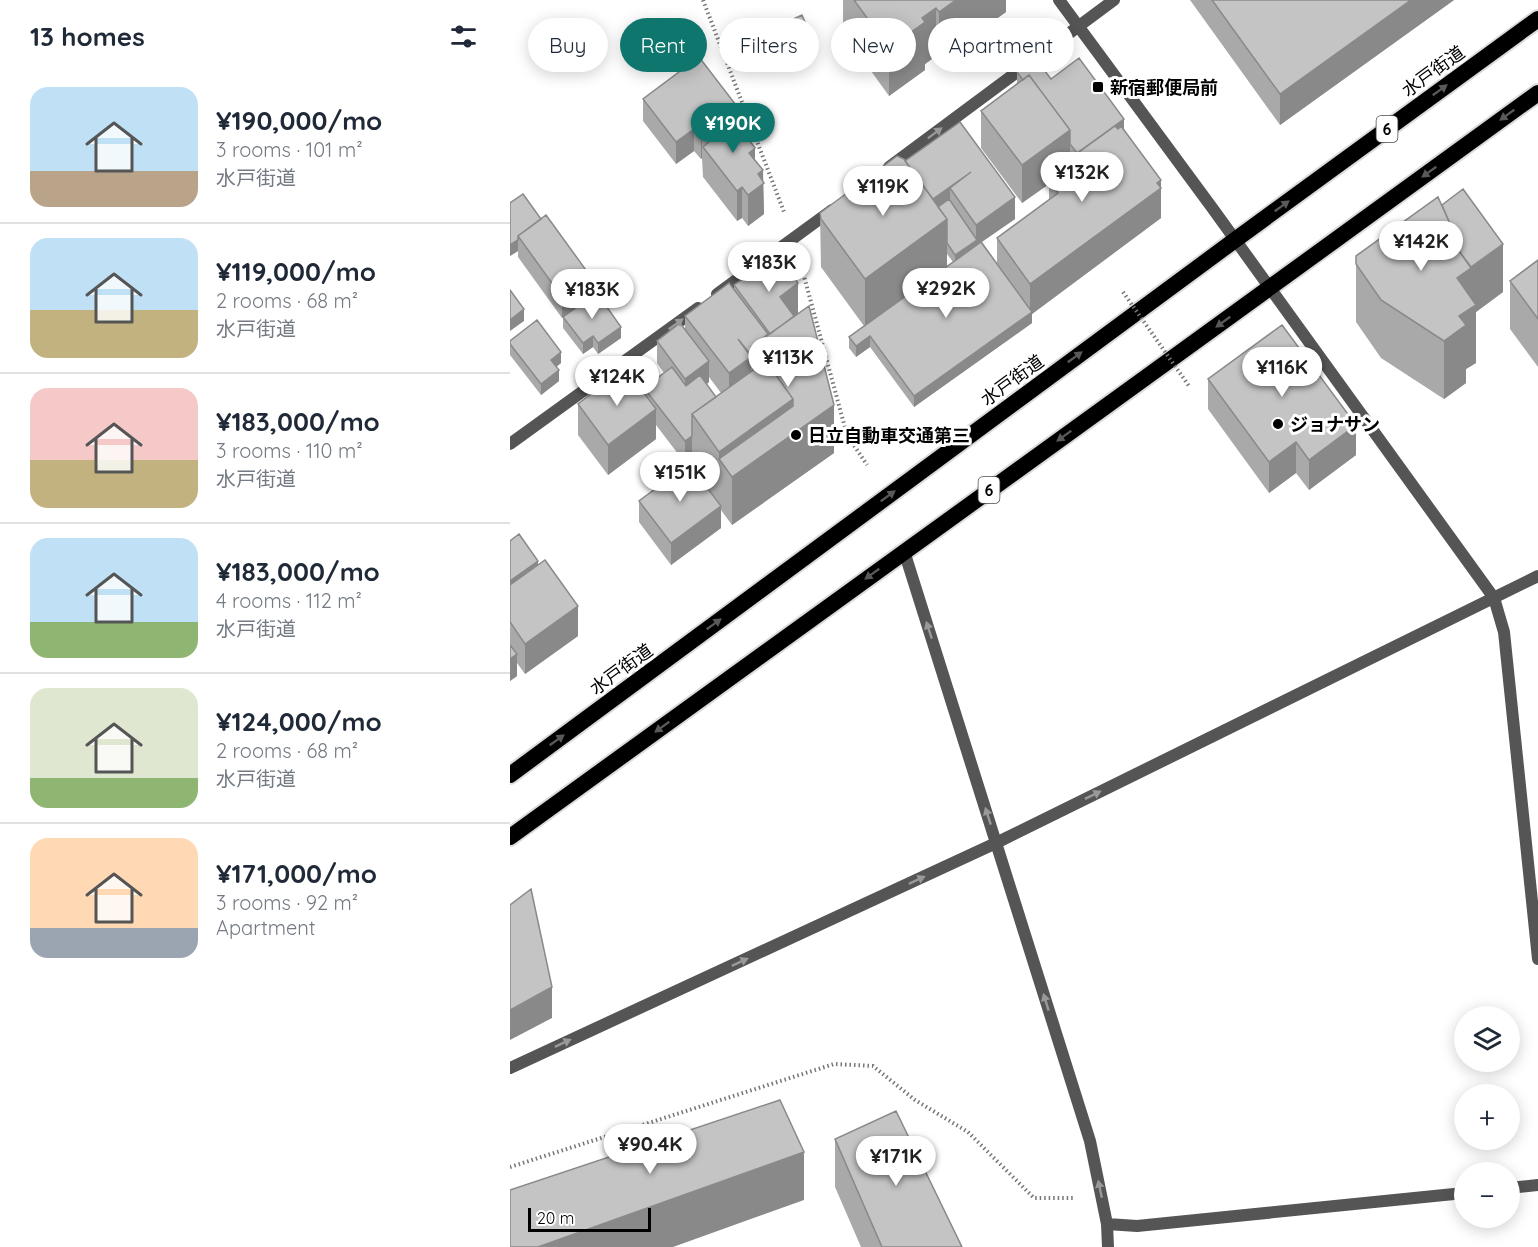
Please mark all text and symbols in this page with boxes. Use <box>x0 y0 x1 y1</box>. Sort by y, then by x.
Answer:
chip: Buy <box>528 18 608 72</box>
chip: Rent <box>620 18 707 72</box>
chip: Filters <box>719 18 819 72</box>
chip: New <box>831 18 916 72</box>
chip: Apartment <box>928 18 1074 72</box>
text: 13 homes <box>30 20 145 53</box>
icon: filters <box>447 20 480 53</box>
street label: 水戸街道 <box>1397 41 1469 101</box>
place label: 新宿郵便局前 <box>1110 76 1218 99</box>
marker: 新宿郵便局前 <box>1091 80 1105 94</box>
one-way arrow <box>1432 85 1447 97</box>
pin: ¥190K <box>691 103 775 154</box>
text: ¥190,000/mo <box>216 104 382 137</box>
one-way arrow <box>1500 109 1516 121</box>
text: ¥190K <box>705 110 761 135</box>
icon: home <box>78 111 150 183</box>
road number: 6 <box>1376 116 1398 142</box>
one-way arrow <box>926 127 942 139</box>
text: 3 rooms · 101 m² <box>216 137 363 162</box>
pin: ¥132K <box>1040 152 1124 203</box>
text: ¥132K <box>1055 159 1109 184</box>
text: 水戸街道 <box>216 165 296 190</box>
pin: ¥119K <box>841 166 925 217</box>
one-way arrow <box>1422 166 1438 178</box>
text: ¥119K <box>857 173 909 198</box>
one-way arrow <box>1275 200 1290 212</box>
pin: ¥142K <box>1379 221 1463 272</box>
text: ¥142K <box>1393 228 1449 253</box>
pin: ¥183K <box>727 242 811 293</box>
text: ¥183K <box>742 249 796 274</box>
text: ¥119,000/mo <box>216 255 376 288</box>
icon: home <box>78 262 150 334</box>
pin: ¥292K <box>904 268 988 319</box>
pin: ¥183K <box>550 269 634 320</box>
text: ¥292K <box>916 275 976 300</box>
text: ¥183K <box>565 276 619 301</box>
text: 2 rooms · 68 m² <box>216 288 358 313</box>
text: 水戸街道 <box>216 316 296 341</box>
one-way arrow <box>1215 316 1230 328</box>
one-way arrow <box>668 318 684 330</box>
pin: ¥113K <box>746 337 830 388</box>
text: ¥113K <box>762 344 814 369</box>
pin: ¥116K <box>1240 347 1324 398</box>
street label: 水戸街道 <box>976 350 1048 410</box>
one-way arrow <box>1068 352 1083 364</box>
text: ¥116K <box>1256 354 1308 379</box>
pin: ¥124K <box>575 356 659 407</box>
text: ¥124K <box>589 363 645 388</box>
text: ¥183,000/mo <box>216 405 380 438</box>
icon: home <box>78 412 150 484</box>
place label: ジョナサン <box>1290 413 1380 436</box>
marker: ジョナサン <box>1271 417 1285 431</box>
place label: 日立自動車交通第三 <box>808 424 970 447</box>
marker: 日立自動車交通第三 <box>789 428 803 442</box>
one-way arrow <box>1057 430 1073 442</box>
text: 3 rooms · 110 m² <box>216 438 363 463</box>
pin: ¥151K <box>638 452 722 503</box>
text: ¥151K <box>654 459 706 484</box>
text: 水戸街道 <box>216 466 296 491</box>
road number: 6 <box>978 477 1000 503</box>
one-way arrow <box>879 490 895 502</box>
text: ¥183,000/mo <box>216 555 380 588</box>
icon: home <box>78 562 150 634</box>
one-way arrow <box>864 568 880 580</box>
text: 4 rooms · 112 m² <box>216 588 362 613</box>
text: 水戸街道 <box>216 616 296 641</box>
one-way arrow <box>706 619 721 631</box>
one-way arrow <box>924 621 933 639</box>
street label: 水戸街道 <box>585 639 657 699</box>
text: ¥124,000/mo <box>216 705 382 738</box>
icon: home <box>78 712 150 784</box>
one-way arrow <box>654 721 670 733</box>
one-way arrow <box>549 734 565 746</box>
text: 2 rooms · 68 m² <box>216 738 358 763</box>
text: 水戸街道 <box>216 766 296 791</box>
one-way arrow <box>1084 791 1101 800</box>
one-way arrow <box>982 807 992 825</box>
text: ¥171,000/mo <box>216 857 377 890</box>
icon: home <box>78 862 150 934</box>
one-way arrow <box>909 875 926 884</box>
text: 3 rooms · 92 m² <box>216 890 358 915</box>
text: Apartment <box>216 915 316 940</box>
one-way arrow <box>732 957 749 966</box>
one-way arrow <box>1041 993 1050 1011</box>
map controls <box>1454 1006 1520 1228</box>
button: layers <box>1454 1006 1520 1072</box>
one-way arrow <box>555 1039 572 1048</box>
button: + <box>1454 1084 1520 1150</box>
pin: ¥90.4K <box>601 1124 699 1175</box>
text: ¥90.4K <box>618 1131 682 1156</box>
pin: ¥171K <box>854 1136 938 1187</box>
text: ¥171K <box>870 1143 922 1168</box>
button: − <box>1454 1162 1520 1228</box>
one-way arrow <box>1095 1180 1104 1199</box>
scale bar <box>528 1205 651 1232</box>
text: 20 m <box>537 1208 574 1228</box>

